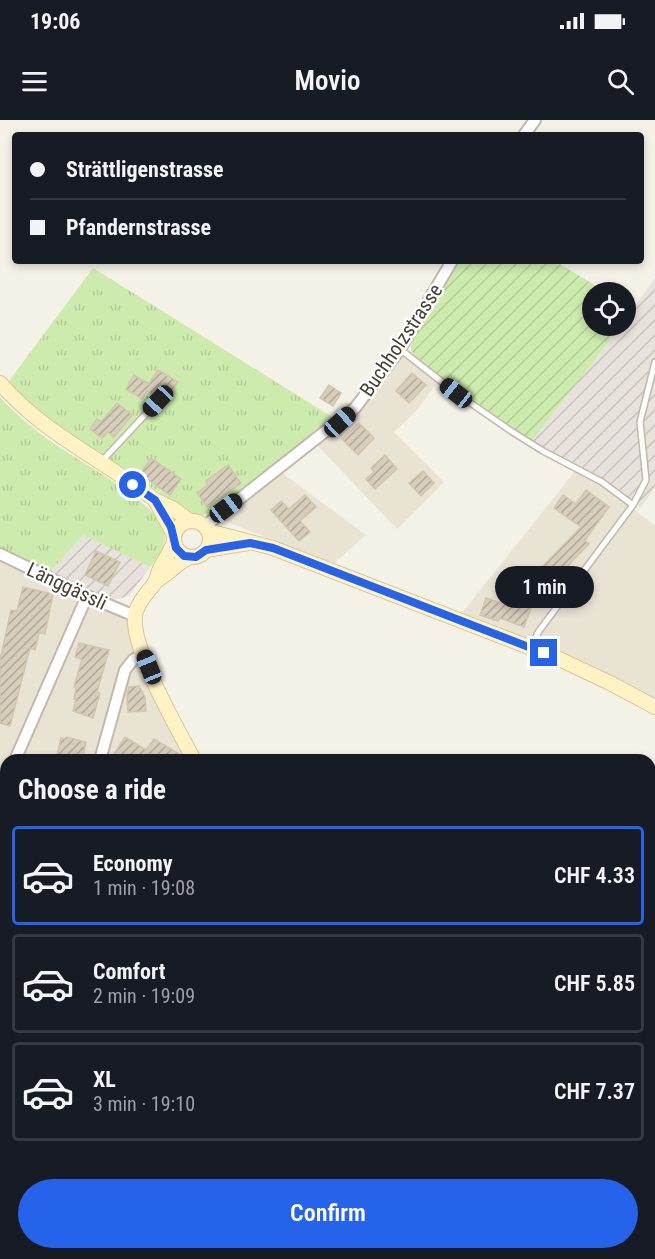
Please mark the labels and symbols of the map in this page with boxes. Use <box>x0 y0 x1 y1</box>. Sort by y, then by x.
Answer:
street label: Buchholzstrasse <box>355 279 447 401</box>
car <box>436 375 476 411</box>
car <box>139 382 177 420</box>
car <box>321 403 359 441</box>
route start <box>119 471 146 498</box>
car <box>206 490 246 526</box>
street label: Länggässli <box>23 557 111 615</box>
callout: 1 min <box>494 566 594 608</box>
route end <box>530 639 557 666</box>
car <box>134 647 164 687</box>

